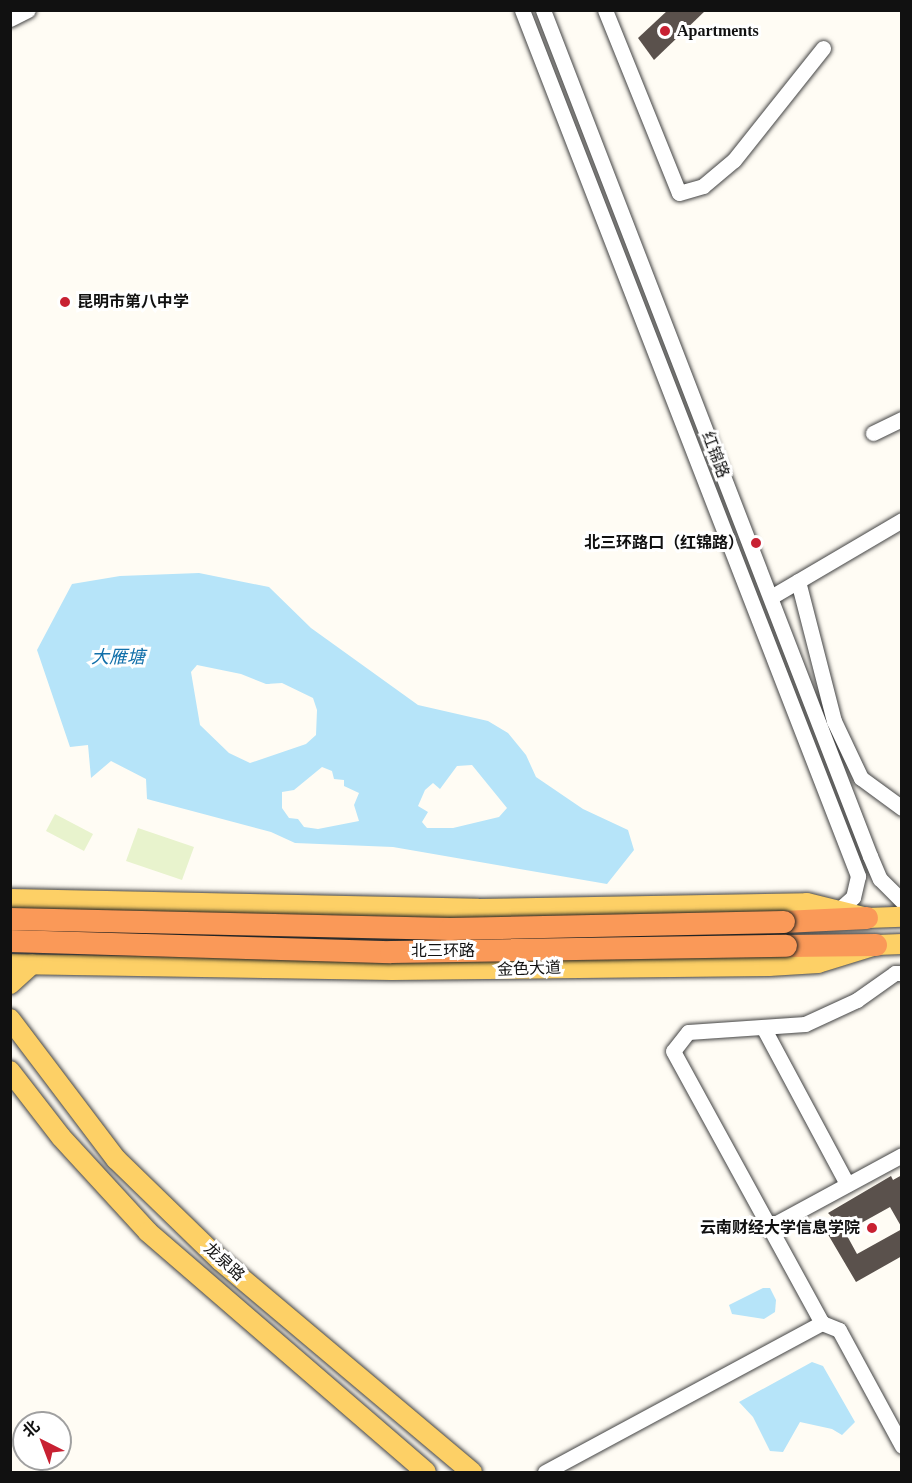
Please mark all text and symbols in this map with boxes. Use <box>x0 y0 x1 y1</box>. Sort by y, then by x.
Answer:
place label: Apartments <box>677 21 759 41</box>
marker: Apartments <box>658 24 672 38</box>
place label: 昆明市第八中学 <box>77 292 189 312</box>
marker: 昆明市第八中学 <box>58 295 72 309</box>
street label: 红锦路 <box>697 429 733 481</box>
place label: 北三环路口（红锦路） <box>584 533 744 553</box>
marker: 北三环路口（红锦路） <box>749 536 763 550</box>
water label: 大雁塘 <box>91 646 145 668</box>
street label: 北三环路 <box>411 941 475 961</box>
street label: 金色大道 <box>497 958 561 980</box>
place label: 云南财经大学信息学院 <box>700 1218 860 1238</box>
marker: 云南财经大学信息学院 <box>865 1221 879 1235</box>
street label: 龙泉路 <box>200 1239 248 1285</box>
north arrow <box>12 1411 72 1471</box>
text: 北 <box>19 1417 43 1440</box>

